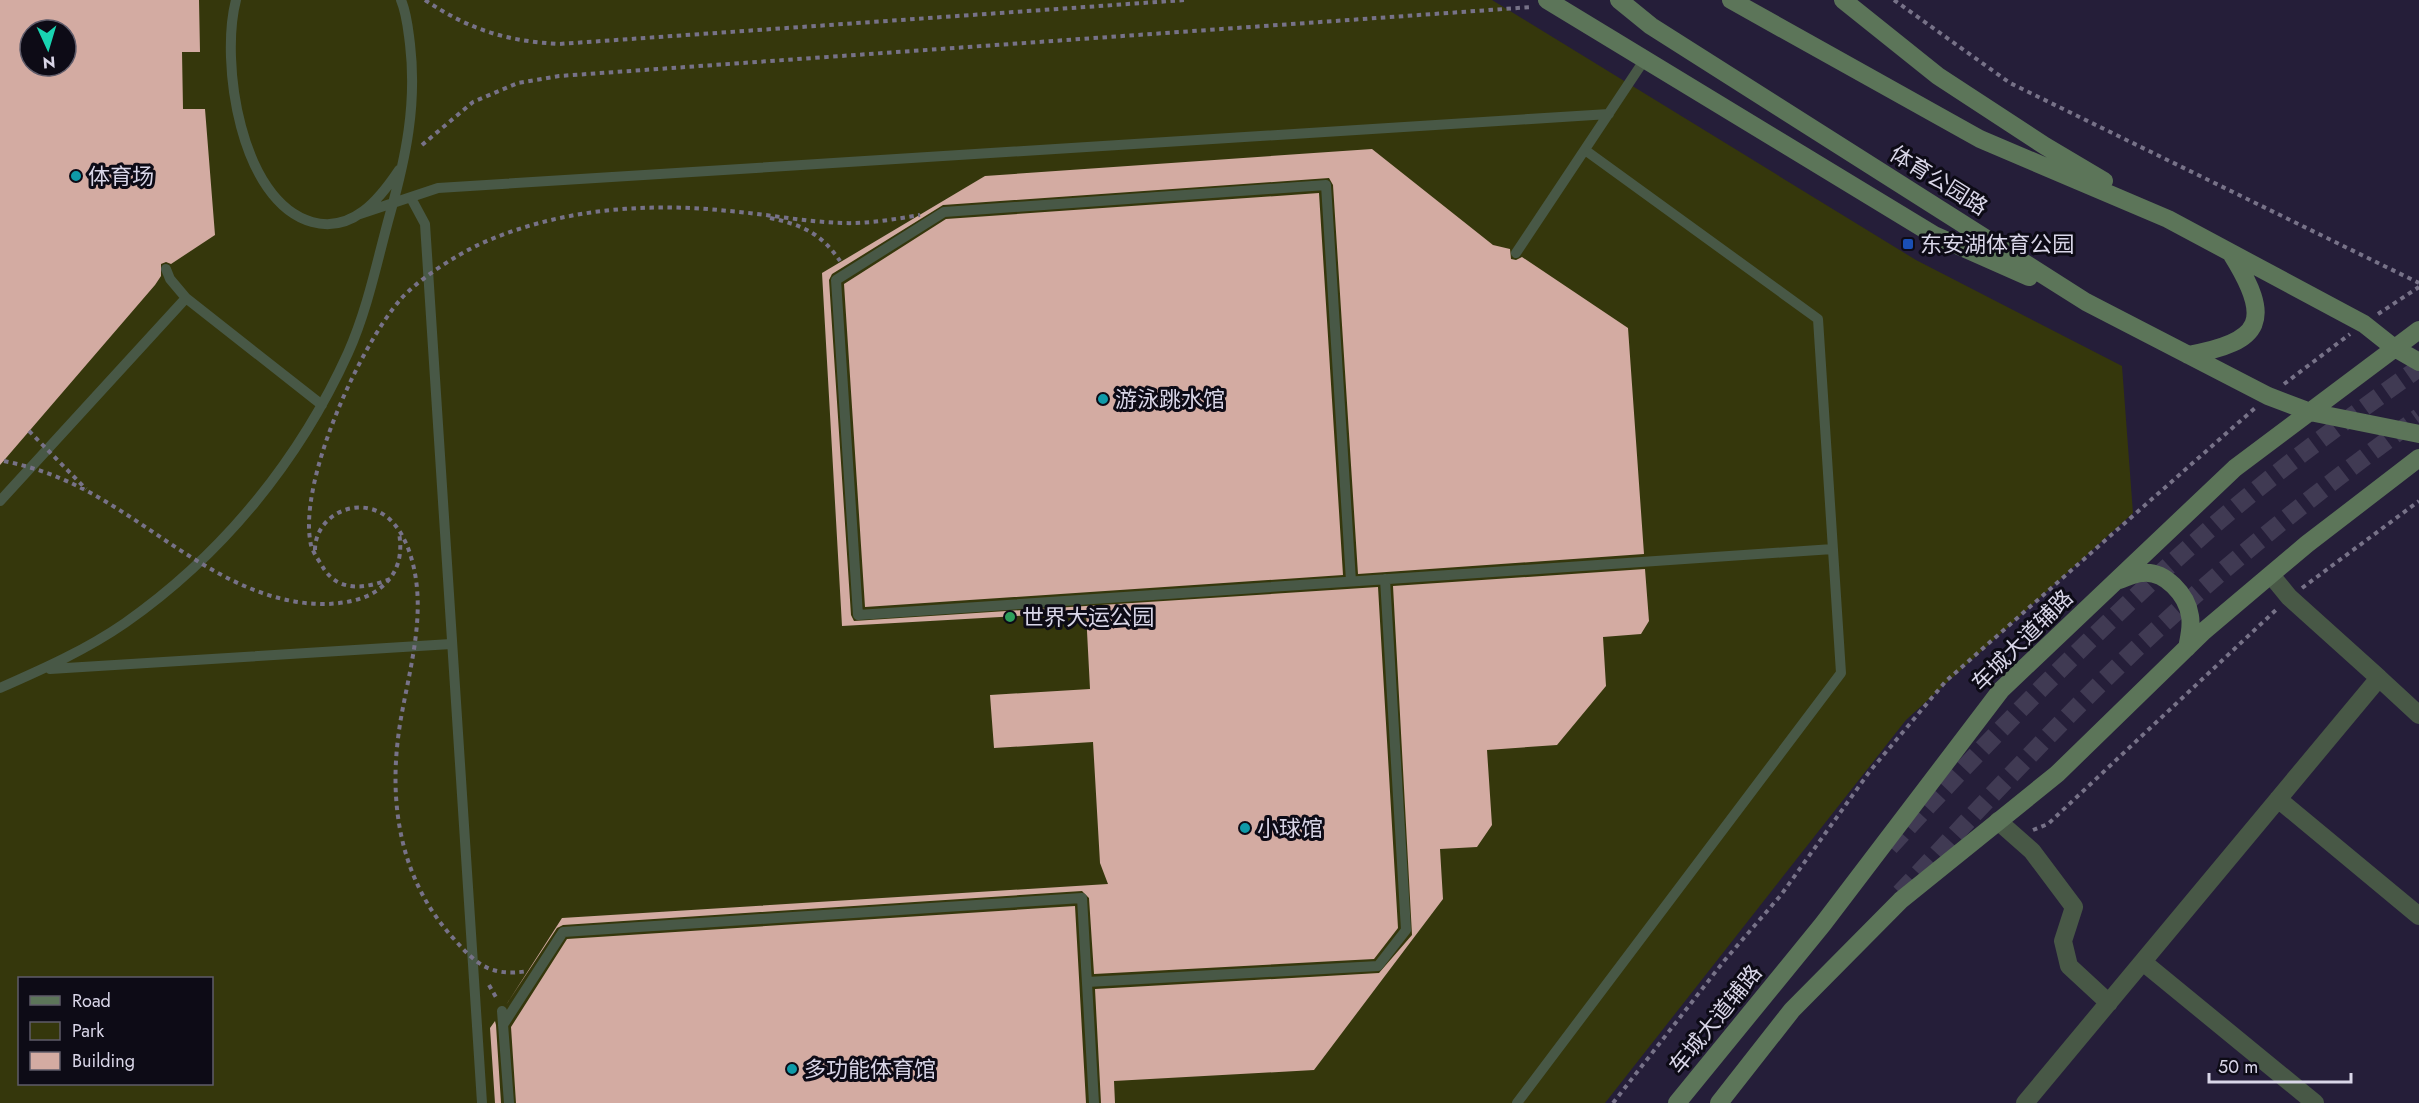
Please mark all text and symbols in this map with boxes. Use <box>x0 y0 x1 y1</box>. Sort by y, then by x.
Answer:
north arrow <box>18 18 78 78</box>
text: N <box>42 51 56 74</box>
street label: 体育公园路 <box>1884 137 1994 223</box>
place label: 体育场 <box>88 160 154 192</box>
marker: 体育场 <box>69 169 83 183</box>
place label: 东安湖体育公园 <box>1920 228 2074 260</box>
marker: 东安湖体育公园 <box>1901 237 1915 251</box>
place label: 游泳跳水馆 <box>1115 383 1225 415</box>
marker: 游泳跳水馆 <box>1096 392 1110 406</box>
street label: 车城大道辅路 <box>1964 582 2080 698</box>
place label: 世界大运公园 <box>1022 601 1154 633</box>
marker: 世界大运公园 <box>1003 610 1017 624</box>
place label: 小球馆 <box>1257 812 1323 844</box>
marker: 小球馆 <box>1238 821 1252 835</box>
street label: 车城大道辅路 <box>1661 958 1769 1080</box>
legend <box>18 977 213 1085</box>
text: Road <box>72 988 111 1014</box>
text: Park <box>72 1018 104 1044</box>
scale bar <box>2209 1046 2352 1084</box>
text: Building <box>72 1048 135 1074</box>
place label: 多功能体育馆 <box>804 1053 936 1085</box>
text: 50 m <box>2218 1054 2258 1080</box>
marker: 多功能体育馆 <box>785 1062 799 1076</box>

